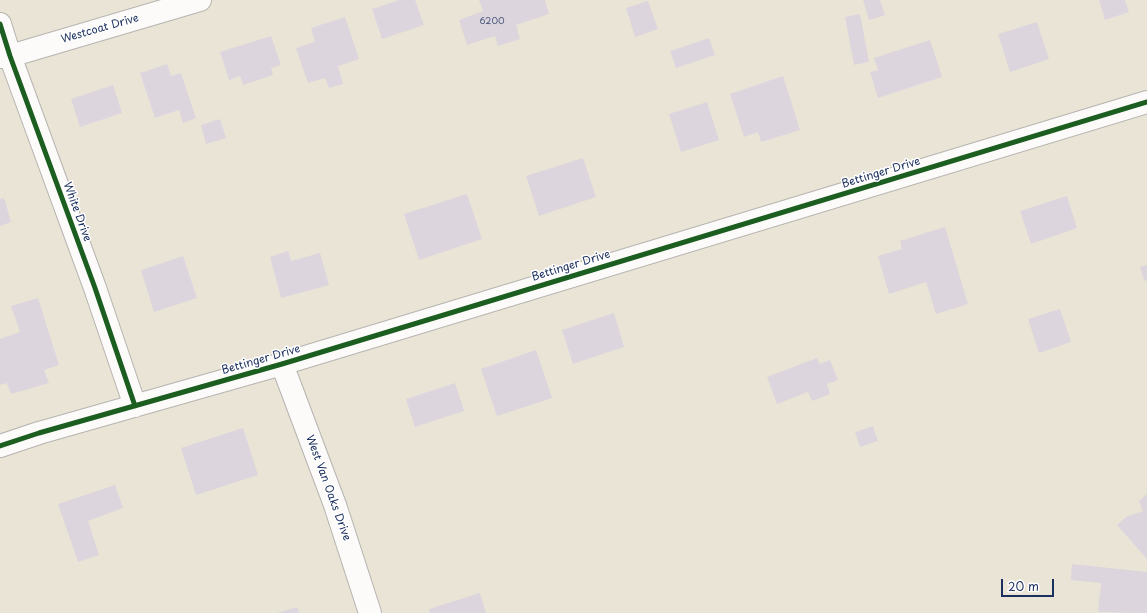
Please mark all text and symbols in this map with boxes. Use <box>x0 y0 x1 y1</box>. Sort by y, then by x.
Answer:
street label: Westcoat Drive <box>60 12 140 46</box>
house number: 6200 <box>479 17 505 27</box>
street label: Bettinger Drive <box>840 155 922 191</box>
street label: White Drive <box>60 180 94 244</box>
street label: Bettinger Drive <box>530 248 612 284</box>
street label: Bettinger Drive <box>220 342 302 378</box>
street label: West Van Oaks Drive <box>303 433 353 543</box>
scale bar <box>1003 571 1056 597</box>
text: 20 m <box>1008 577 1039 595</box>

